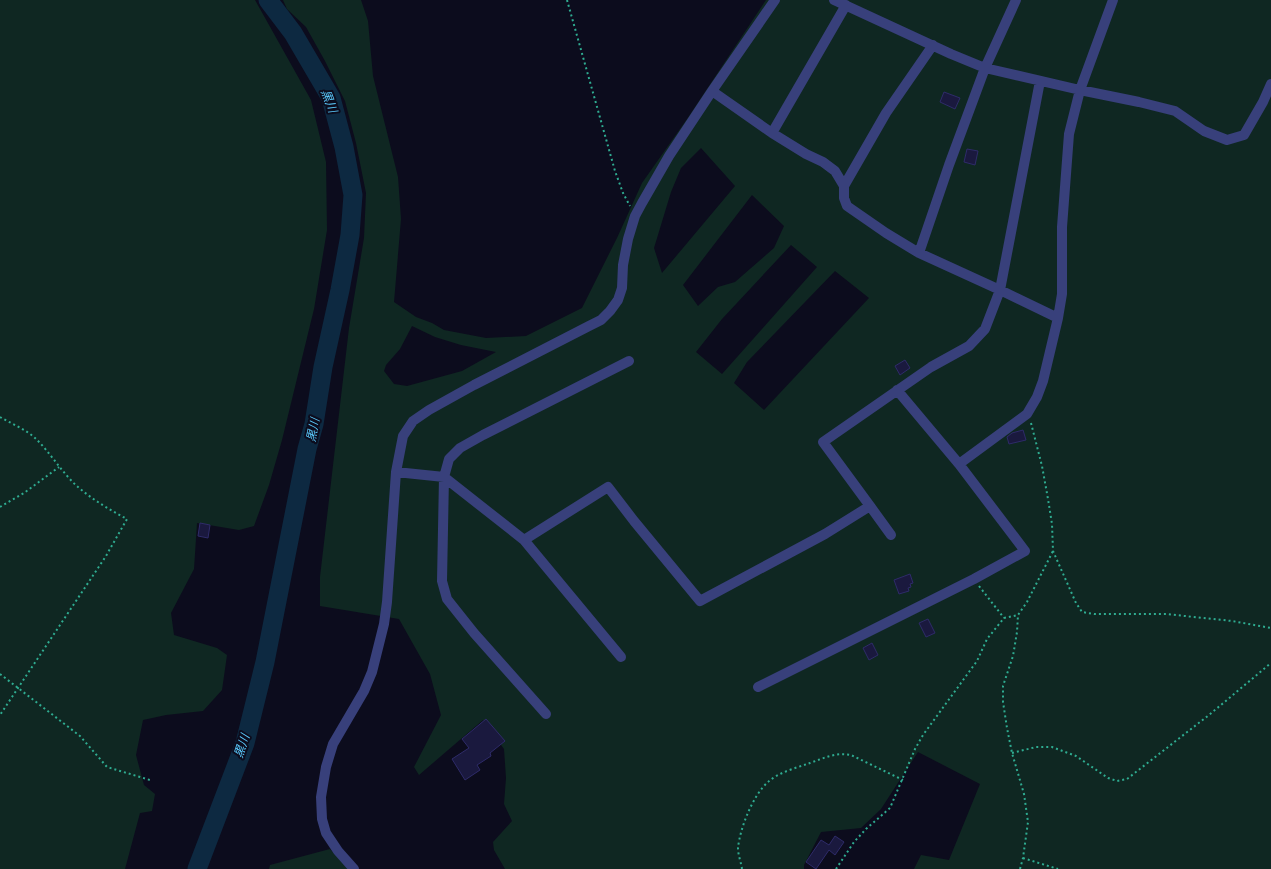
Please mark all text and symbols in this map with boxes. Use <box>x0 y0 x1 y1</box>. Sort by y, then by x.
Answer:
water label: 黒川 <box>316 87 341 117</box>
water label: 黒川 <box>304 415 325 444</box>
water label: 黒川 <box>232 731 255 760</box>

